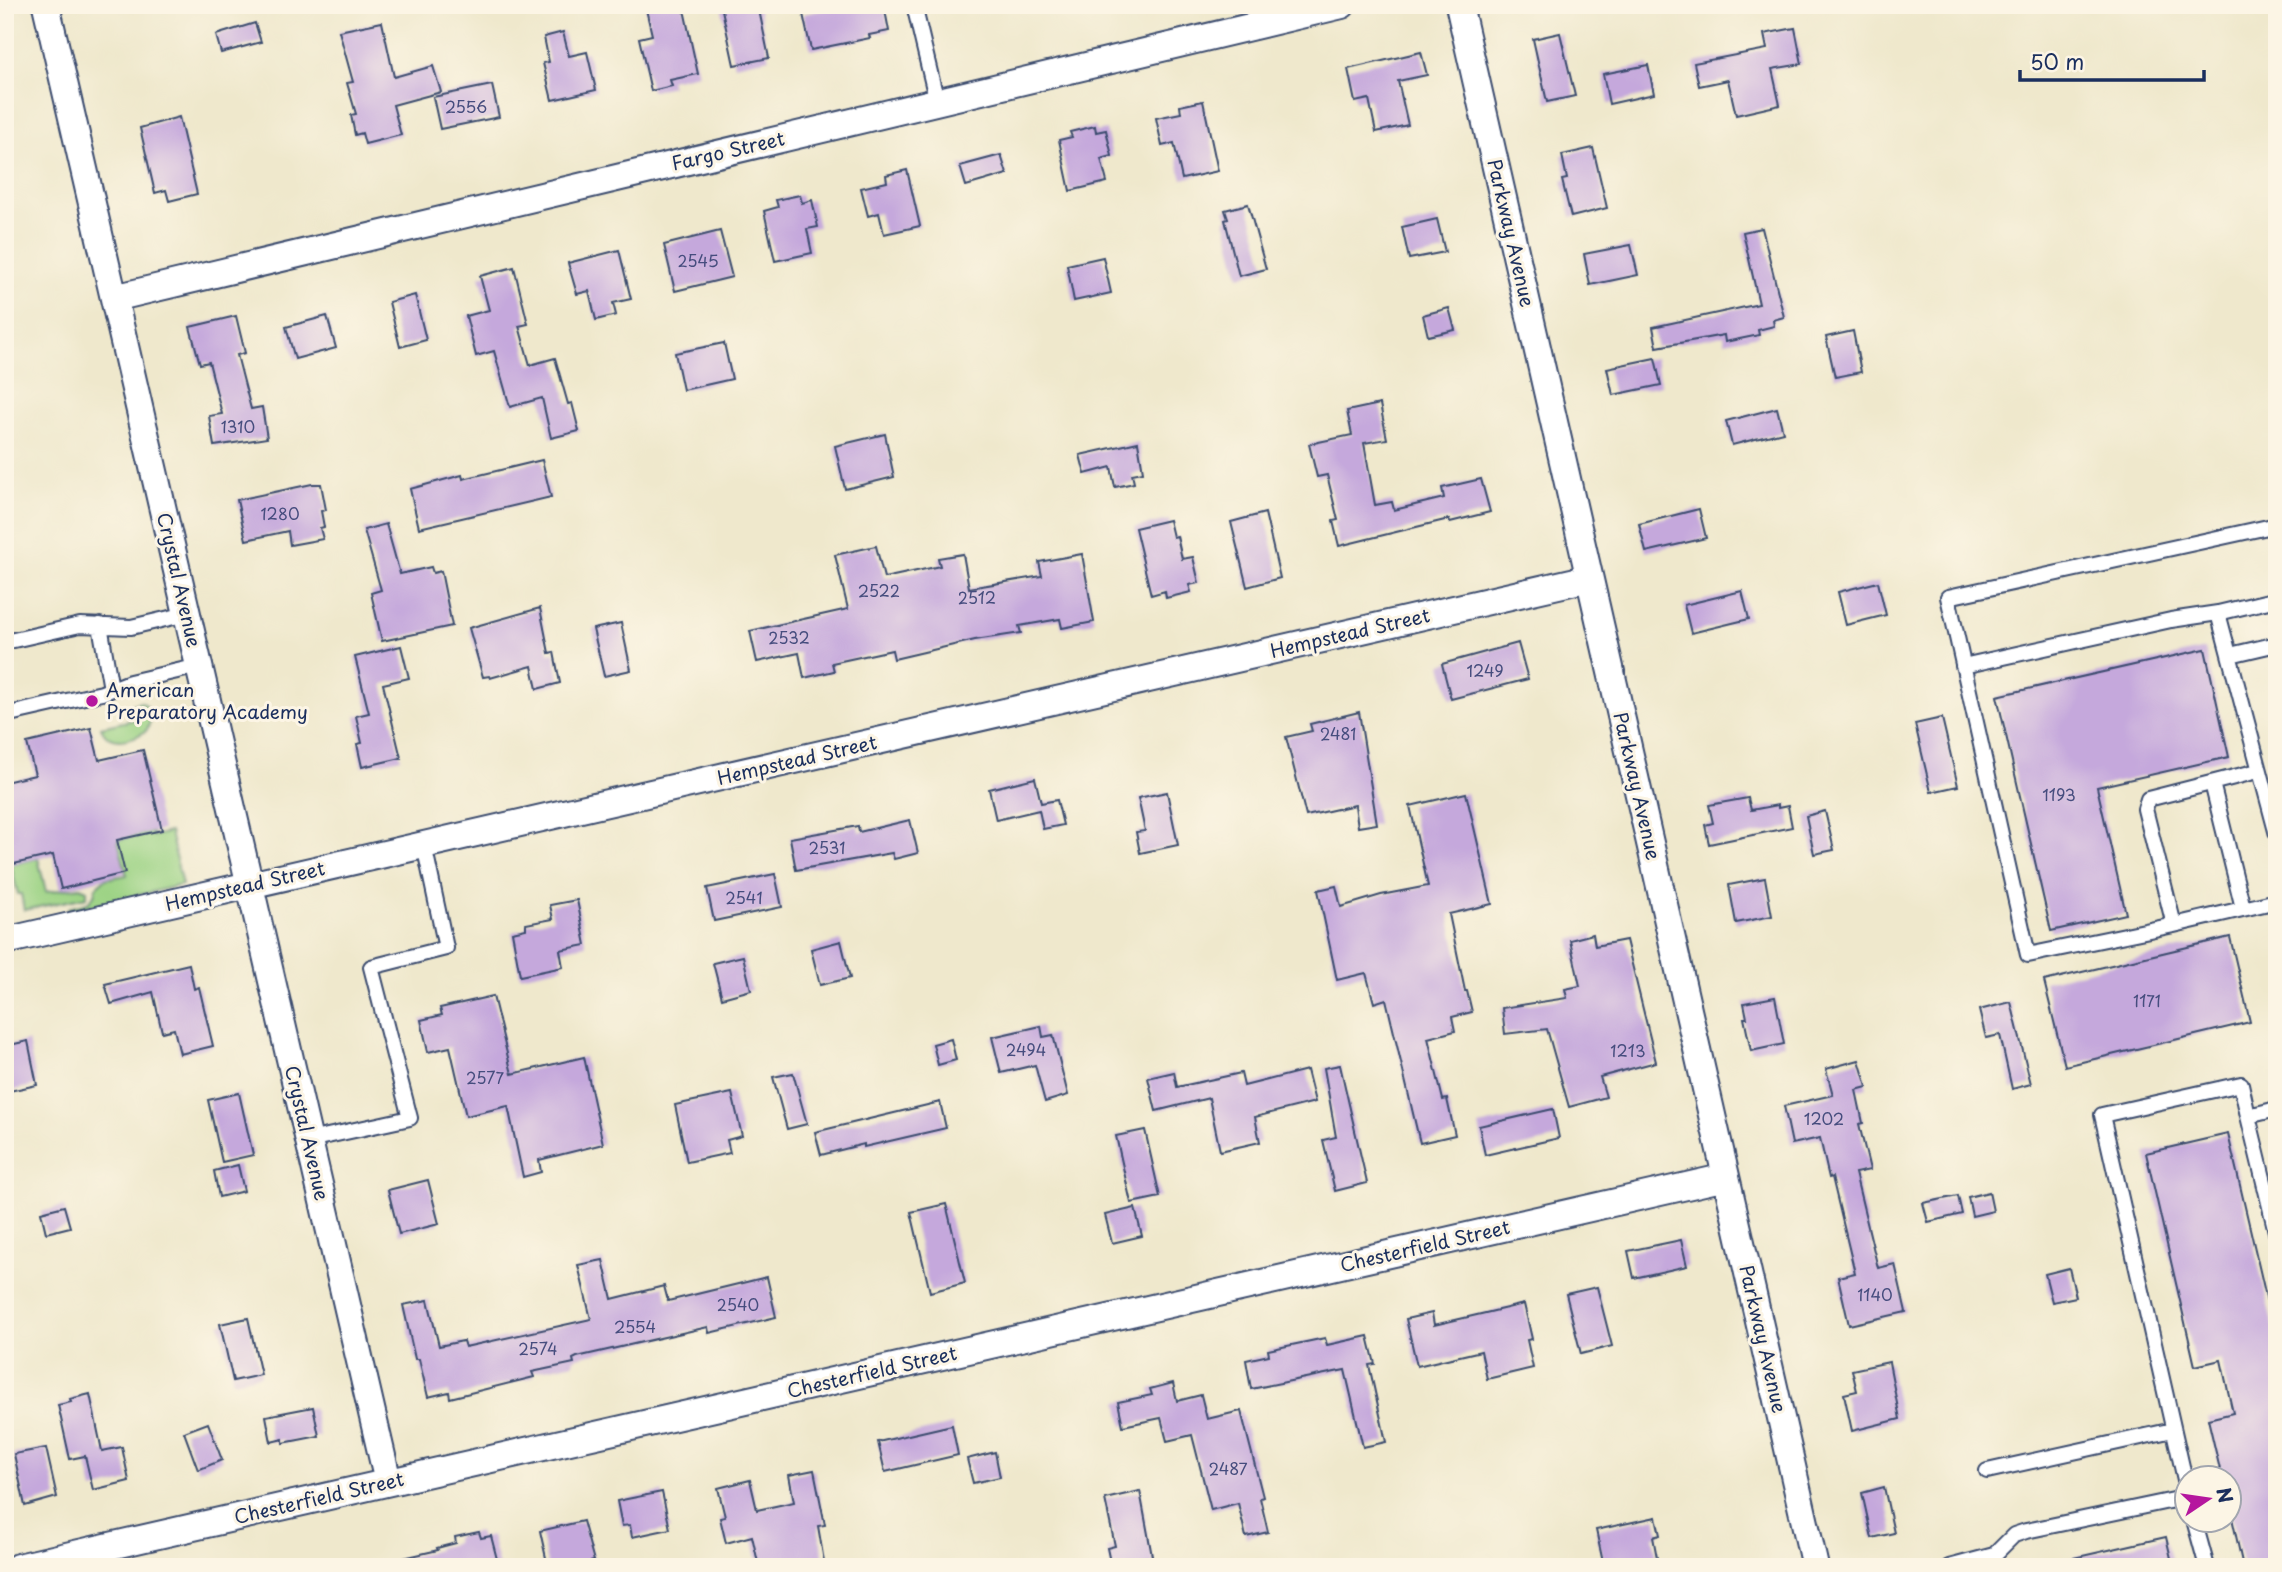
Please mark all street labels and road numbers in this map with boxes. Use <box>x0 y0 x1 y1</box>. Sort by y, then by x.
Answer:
street label: Fargo Street <box>668 123 787 177</box>
street label: Parkway Avenue <box>1481 156 1543 309</box>
street label: Crystal Avenue <box>151 510 209 650</box>
street label: Hempstead Street <box>1267 600 1433 664</box>
street label: Parkway Avenue <box>1607 709 1669 862</box>
street label: Hempstead Street <box>714 727 880 791</box>
street label: Hempstead Street <box>162 853 328 917</box>
street label: Crystal Avenue <box>279 1063 337 1203</box>
street label: Chesterfield Street <box>1337 1212 1513 1278</box>
street label: Parkway Avenue <box>1733 1262 1795 1415</box>
street label: Chesterfield Street <box>784 1338 960 1404</box>
street label: Chesterfield Street <box>231 1464 407 1530</box>

